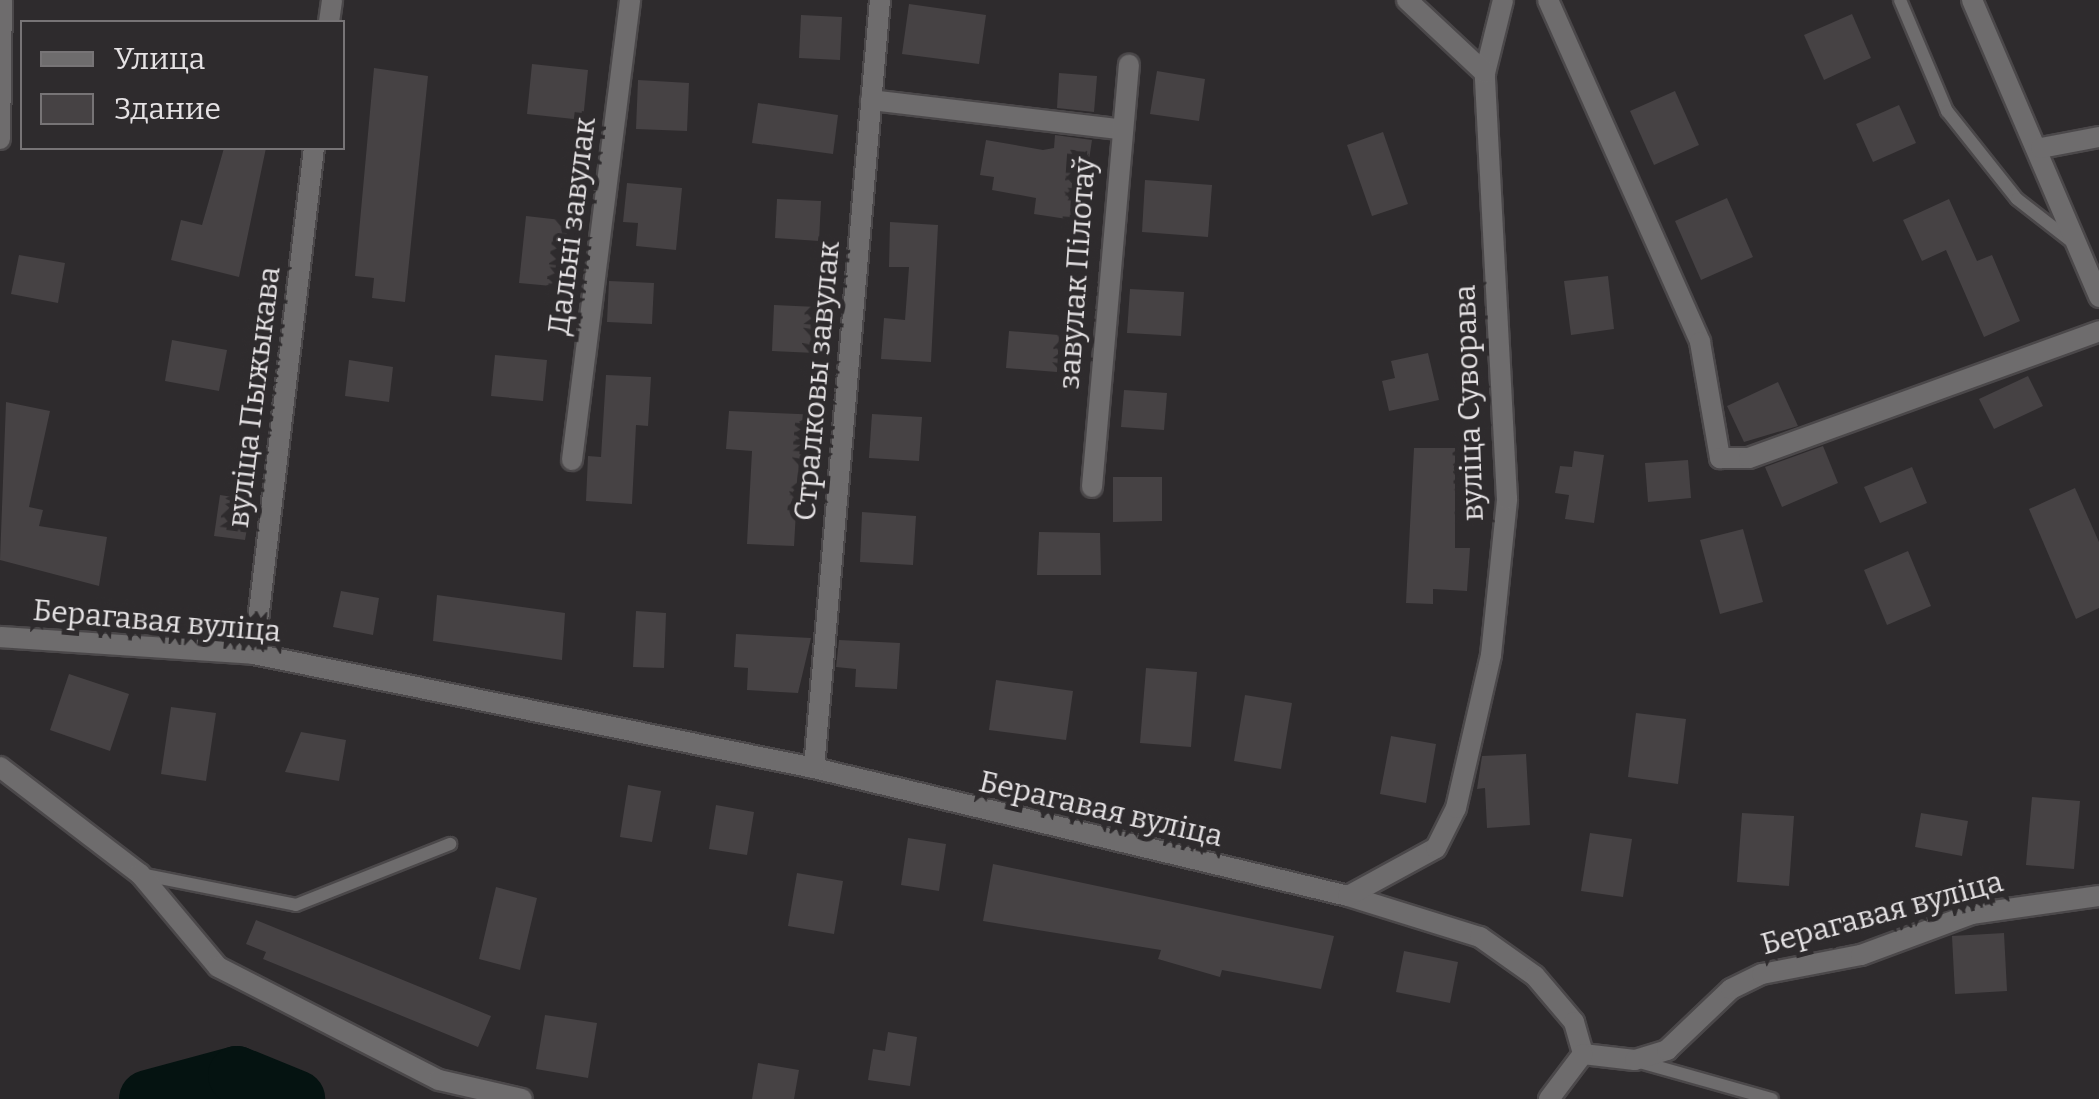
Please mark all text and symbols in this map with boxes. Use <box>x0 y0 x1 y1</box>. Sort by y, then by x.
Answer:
legend <box>20 20 345 150</box>
text: Улица <box>114 41 205 77</box>
text: Здание <box>114 91 221 127</box>
street label: Дальні завулак <box>541 115 603 337</box>
street label: завулак Пілотаў <box>1051 156 1103 390</box>
street label: Стралковы завулак <box>787 240 847 522</box>
street label: вуліца Пыжыкава <box>220 264 288 530</box>
street label: вуліца Суворава <box>1447 284 1491 522</box>
street label: Берагавая вуліца <box>31 592 283 650</box>
street label: Берагавая вуліца <box>976 763 1226 855</box>
street label: Берагавая вуліца <box>1757 863 2007 963</box>

